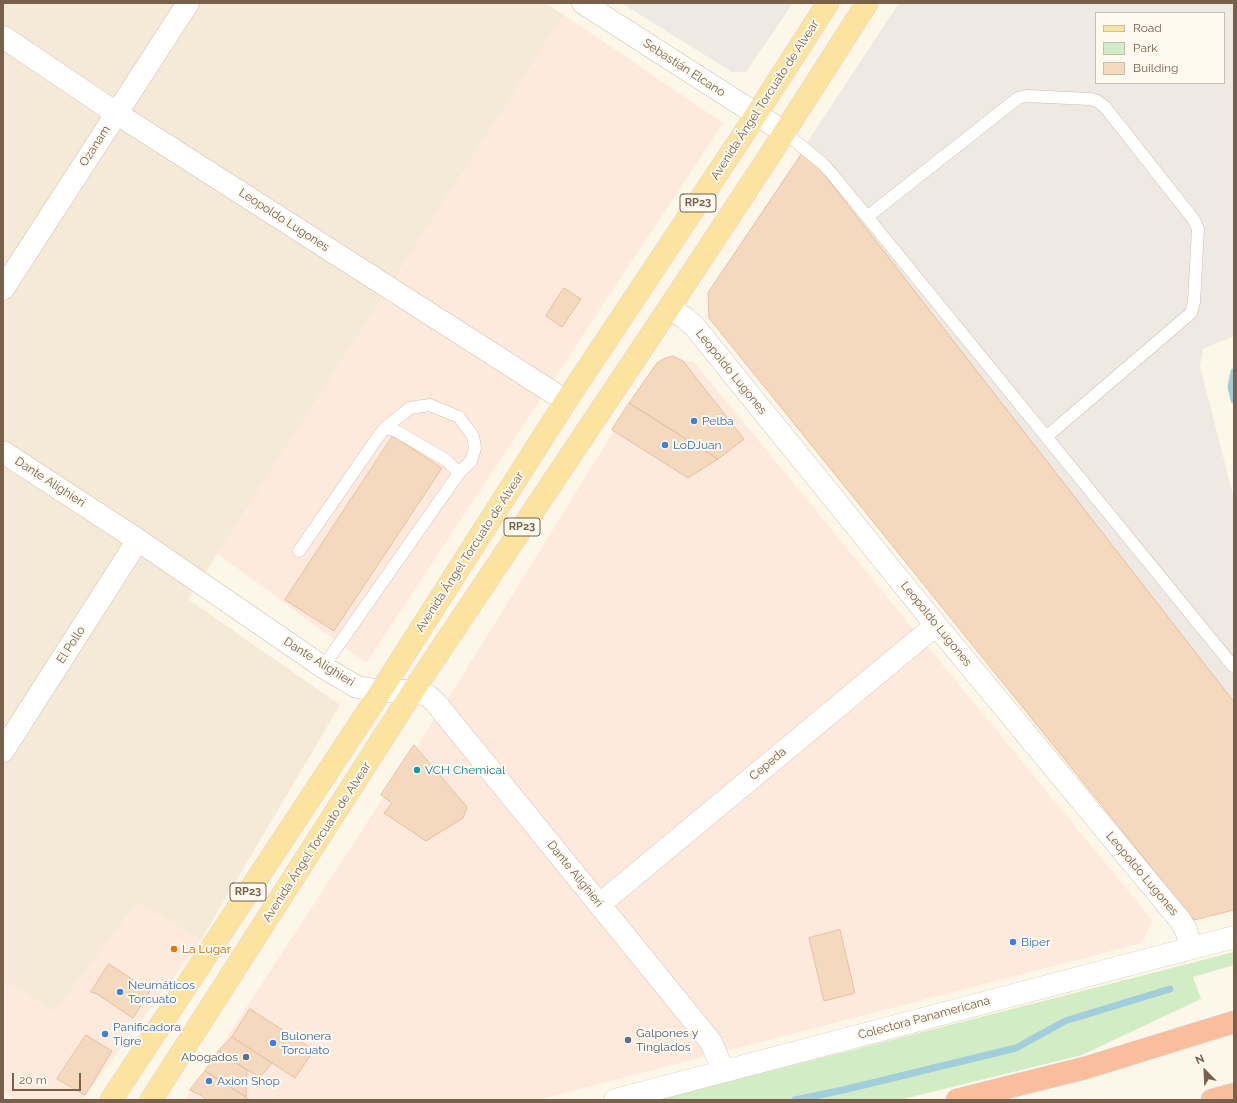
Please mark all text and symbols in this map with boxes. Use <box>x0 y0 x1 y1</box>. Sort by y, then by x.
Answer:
legend <box>1095 12 1225 84</box>
street label: Avenida Ángel Torcuato de Alvear <box>708 17 822 183</box>
text: Road <box>1133 21 1162 35</box>
street label: Sebastián Elcano <box>640 36 728 100</box>
text: Park <box>1133 41 1158 55</box>
text: Building <box>1133 61 1179 75</box>
street label: Ozanam <box>76 123 114 169</box>
street label: Leopoldo Lugones <box>236 185 332 255</box>
road number: RP23 <box>680 194 716 212</box>
street label: Leopoldo Lugones <box>692 327 770 417</box>
place label: Pelba <box>702 414 734 428</box>
marker: Pelba <box>689 416 699 426</box>
place label: LoDJuan <box>673 438 722 452</box>
marker: LoDJuan <box>660 440 670 450</box>
street label: Dante Alighieri <box>12 454 88 510</box>
street label: Avenida Ángel Torcuato de Alvear <box>413 469 527 635</box>
road number: RP23 <box>504 518 540 536</box>
street label: Leopoldo Lugones <box>897 579 975 669</box>
street label: El Pollo <box>54 624 88 666</box>
street label: Dante Alighieri <box>281 634 357 690</box>
street label: Cepeda <box>747 744 789 784</box>
street label: Avenida Ángel Torcuato de Alvear <box>260 759 374 925</box>
place label: VCH Chemical <box>425 763 505 777</box>
marker: VCH Chemical <box>412 765 422 775</box>
street label: Leopoldo Lugones <box>1103 829 1181 919</box>
street label: Dante Alighieri <box>544 838 606 910</box>
road number: RP23 <box>230 883 266 901</box>
place label: Biper <box>1021 935 1050 949</box>
marker: Biper <box>1008 937 1018 947</box>
place label: La Lugar <box>182 942 231 956</box>
marker: La Lugar <box>169 944 179 954</box>
place label: Neumáticos Torcuato <box>128 978 195 1006</box>
marker: Neumáticos Torcuato <box>115 987 125 997</box>
street label: Colectora Panamericana <box>856 993 992 1043</box>
place label: Panificadora Tigre <box>113 1020 181 1048</box>
place label: Galpones y Tinglados <box>636 1026 698 1054</box>
marker: Panificadora Tigre <box>100 1029 110 1039</box>
place label: Bulonera Torcuato <box>281 1029 331 1057</box>
marker: Galpones y Tinglados <box>623 1035 633 1045</box>
marker: Bulonera Torcuato <box>268 1038 278 1048</box>
place label: Abogados <box>181 1050 238 1064</box>
north arrow <box>1185 1051 1225 1091</box>
marker: Abogados <box>241 1052 251 1062</box>
text: N <box>1193 1052 1206 1067</box>
scale bar <box>14 1065 83 1091</box>
text: 20 m <box>19 1073 47 1087</box>
place label: Axion Shop <box>217 1074 280 1088</box>
marker: Axion Shop <box>204 1076 214 1086</box>

